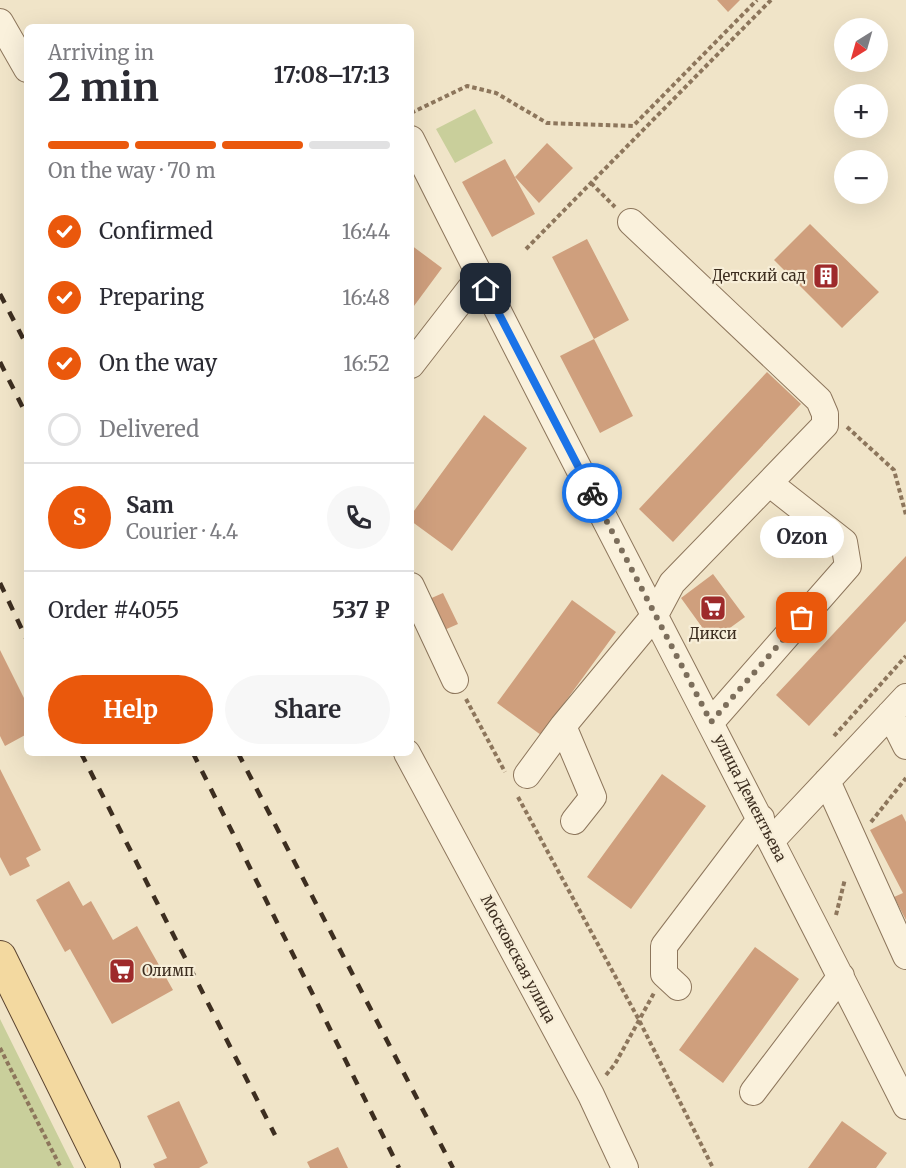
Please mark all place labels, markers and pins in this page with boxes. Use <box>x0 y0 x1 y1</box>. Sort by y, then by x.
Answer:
building icon: Детский сад <box>811 261 841 291</box>
pin <box>460 263 511 314</box>
place label: Детский сад <box>712 266 806 285</box>
callout: Ozon <box>760 516 844 558</box>
pin <box>776 592 827 643</box>
supermarket icon: Дикси <box>698 593 728 623</box>
place label: Дикси <box>689 624 737 643</box>
supermarket icon: Олимп <box>107 956 137 986</box>
place label: Олимп <box>142 961 194 980</box>

